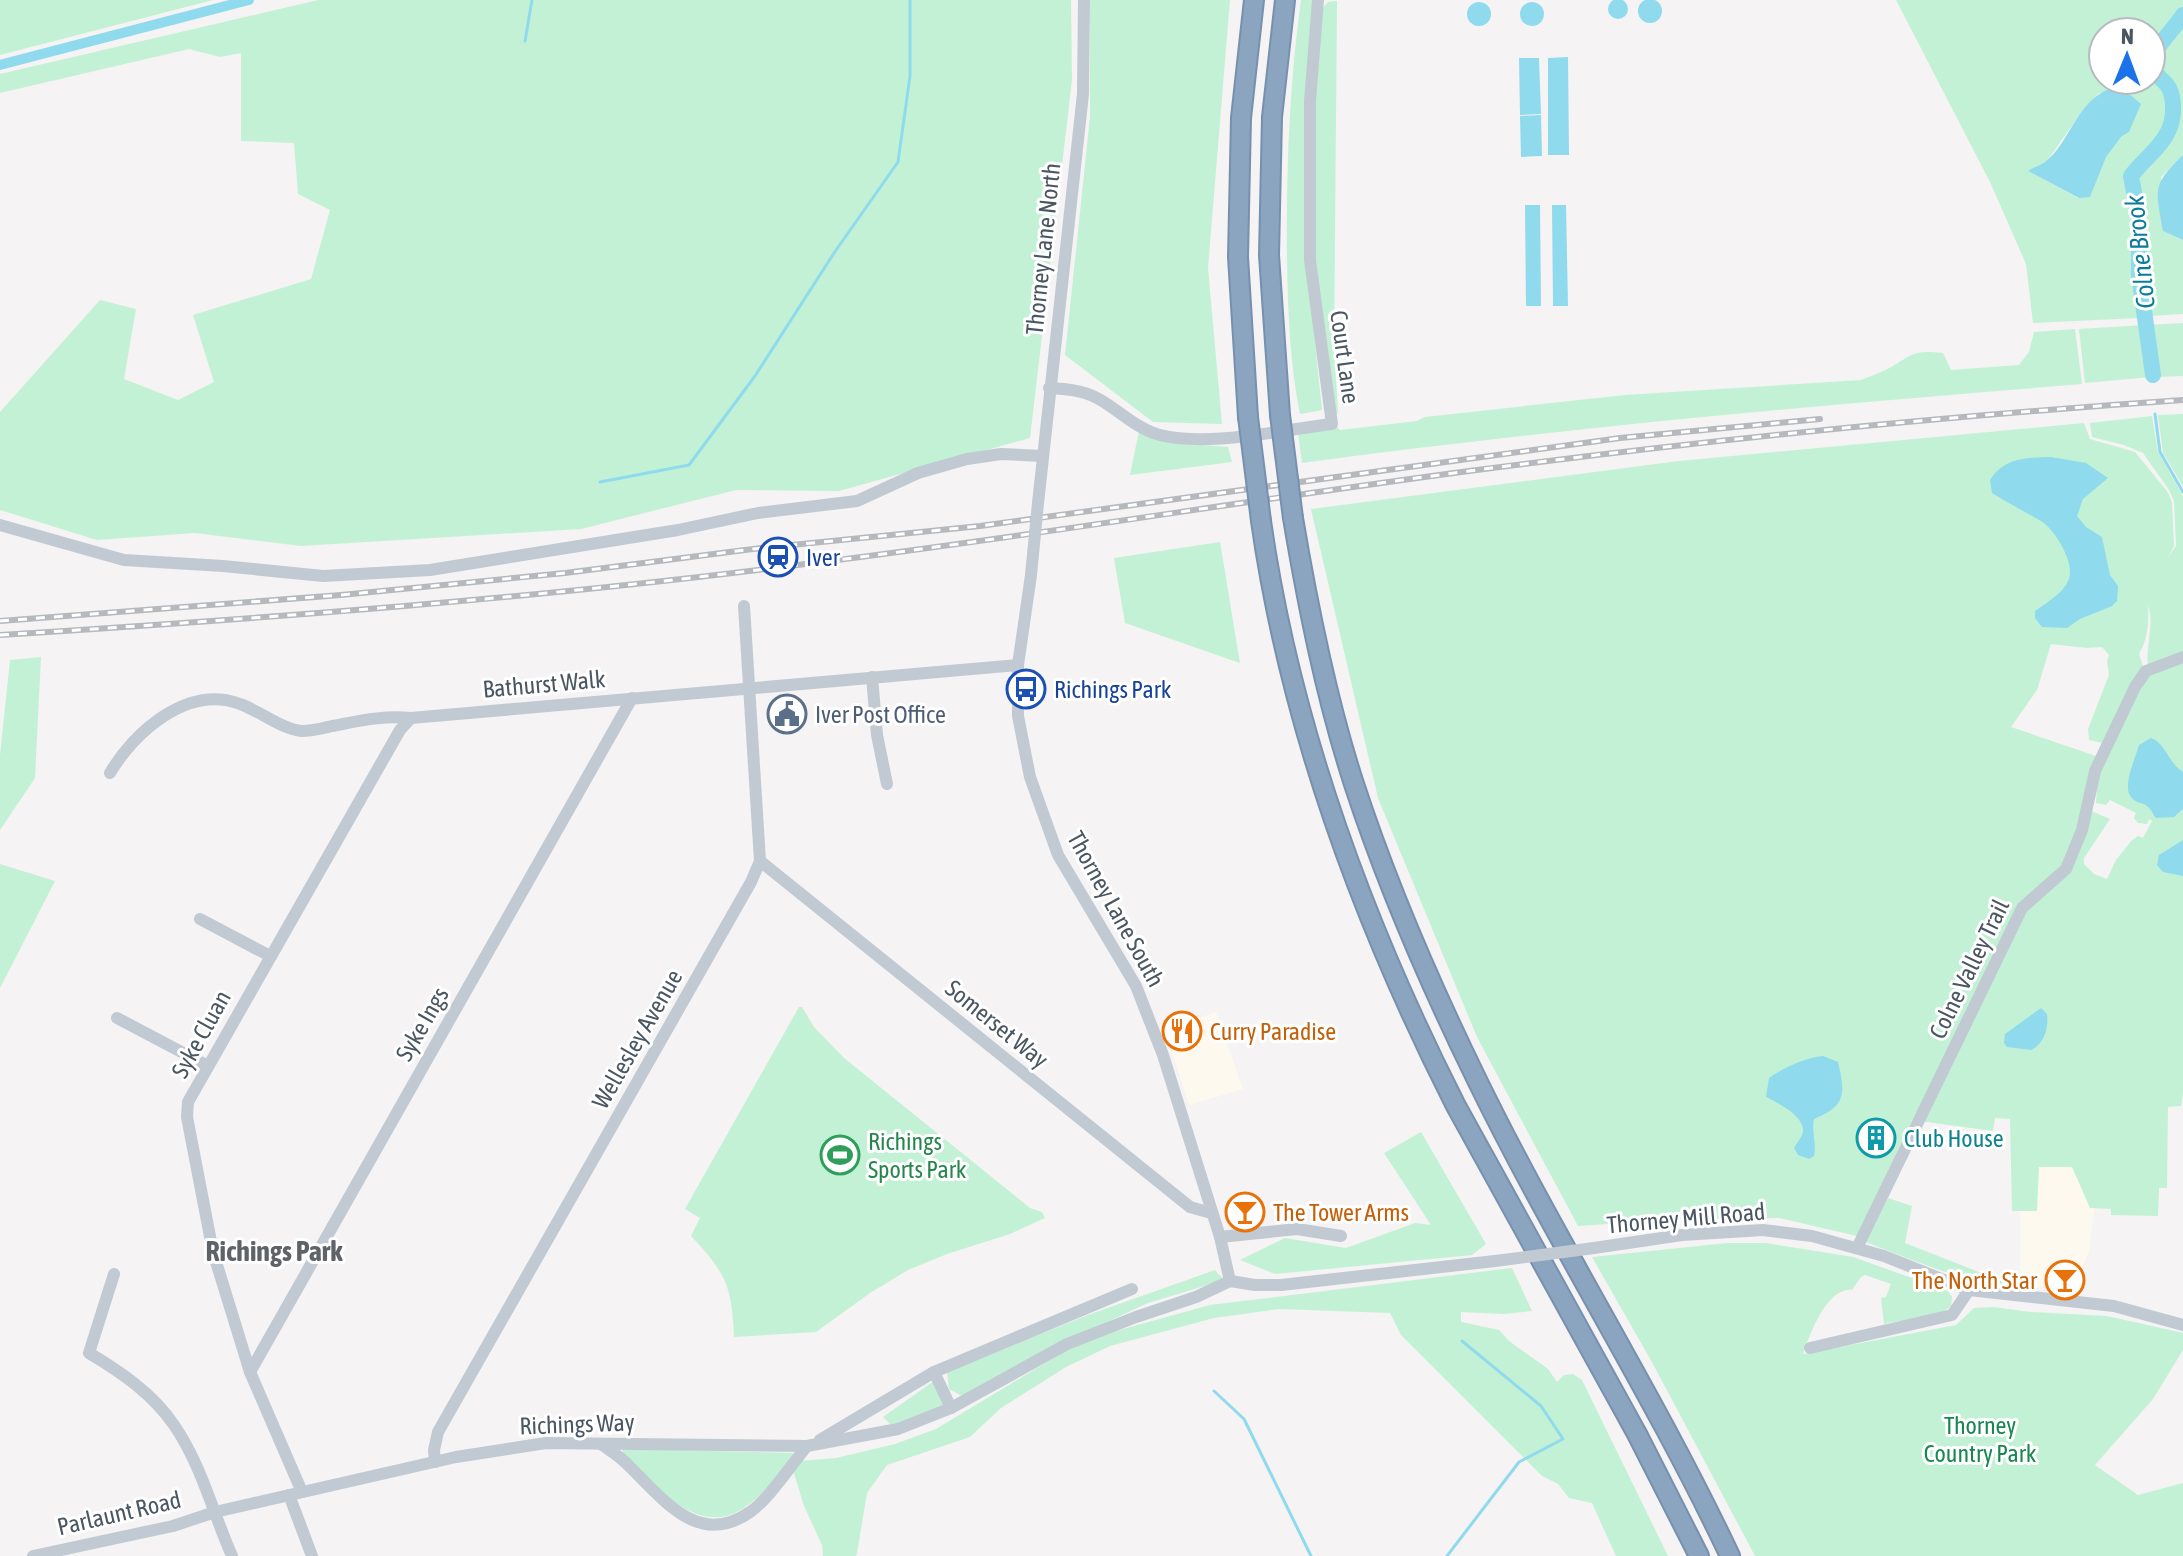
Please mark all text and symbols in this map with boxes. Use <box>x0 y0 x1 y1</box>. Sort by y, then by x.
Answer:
north arrow <box>2087 16 2167 96</box>
text: N <box>2121 23 2134 49</box>
street label: Thorney Lane North <box>1021 162 1065 336</box>
water label: Colne Brook <box>2119 193 2161 310</box>
street label: Court Lane <box>1325 309 1365 405</box>
station icon: Iver <box>757 536 799 578</box>
place label: Iver <box>806 544 841 571</box>
street label: Bathurst Walk <box>481 665 607 703</box>
bus stop icon: Richings Park <box>1005 668 1047 710</box>
place label: Richings Park <box>1054 676 1172 703</box>
public building icon: Iver Post Office <box>766 693 808 735</box>
place label: Iver Post Office <box>815 701 946 728</box>
street label: Thorney Lane South <box>1062 827 1170 991</box>
street label: Colne Valley Trail <box>1924 894 2015 1043</box>
street label: Wellesley Avenue <box>586 965 688 1113</box>
street label: Somerset Way <box>940 975 1054 1074</box>
street label: Syke Ings <box>390 982 454 1066</box>
street label: Syke Cluan <box>166 986 236 1082</box>
restaurant icon: Curry Paradise <box>1161 1010 1203 1052</box>
place label: Curry Paradise <box>1210 1018 1336 1045</box>
building icon: Club House <box>1855 1117 1897 1159</box>
place label: Club House <box>1904 1125 2004 1152</box>
place label: Richings Sports Park <box>868 1128 967 1183</box>
sports icon: Richings Sports Park <box>819 1134 861 1176</box>
bar icon: The Tower Arms <box>1224 1191 1266 1233</box>
street label: Thorney Mill Road <box>1606 1198 1766 1238</box>
place label: The Tower Arms <box>1273 1199 1409 1226</box>
district label: Richings Park <box>206 1235 343 1267</box>
bar icon: The North Star <box>2044 1259 2086 1301</box>
place label: The North Star <box>1912 1267 2038 1294</box>
street label: Richings Way <box>519 1408 635 1439</box>
park label: Thorney Country Park <box>1924 1412 2037 1467</box>
street label: Parlaunt Road <box>54 1486 184 1540</box>

